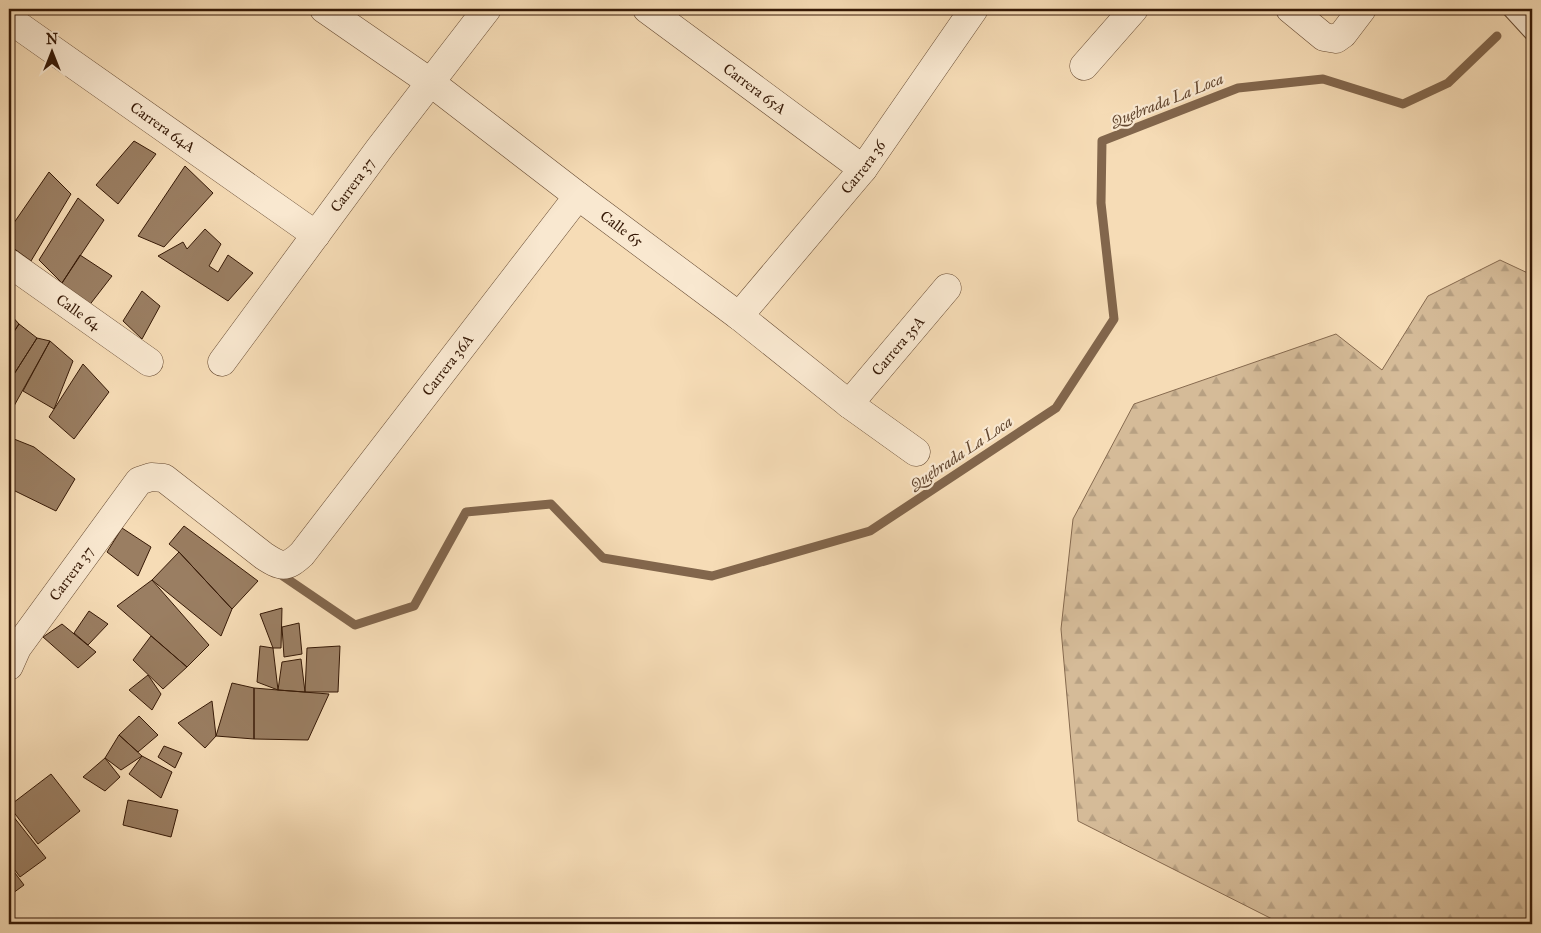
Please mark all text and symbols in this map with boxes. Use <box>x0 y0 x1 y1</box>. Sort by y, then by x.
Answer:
north arrow <box>28 28 78 78</box>
text: N <box>46 31 58 48</box>
street label: Carrera 65A <box>720 60 790 118</box>
water label: Quebrada La Loca <box>1107 69 1226 132</box>
street label: Carrera 64A <box>127 98 199 156</box>
street label: Carrera 36 <box>837 136 890 198</box>
street label: Carrera 37 <box>327 154 379 216</box>
street label: Calle 65 <box>597 207 647 250</box>
street label: Calle 64 <box>53 290 105 334</box>
street label: Carrera 35A <box>868 313 928 379</box>
street label: Carrera 36A <box>418 331 477 400</box>
water label: Quebrada La Loca <box>905 411 1016 495</box>
street label: Carrera 37 <box>46 543 97 604</box>

